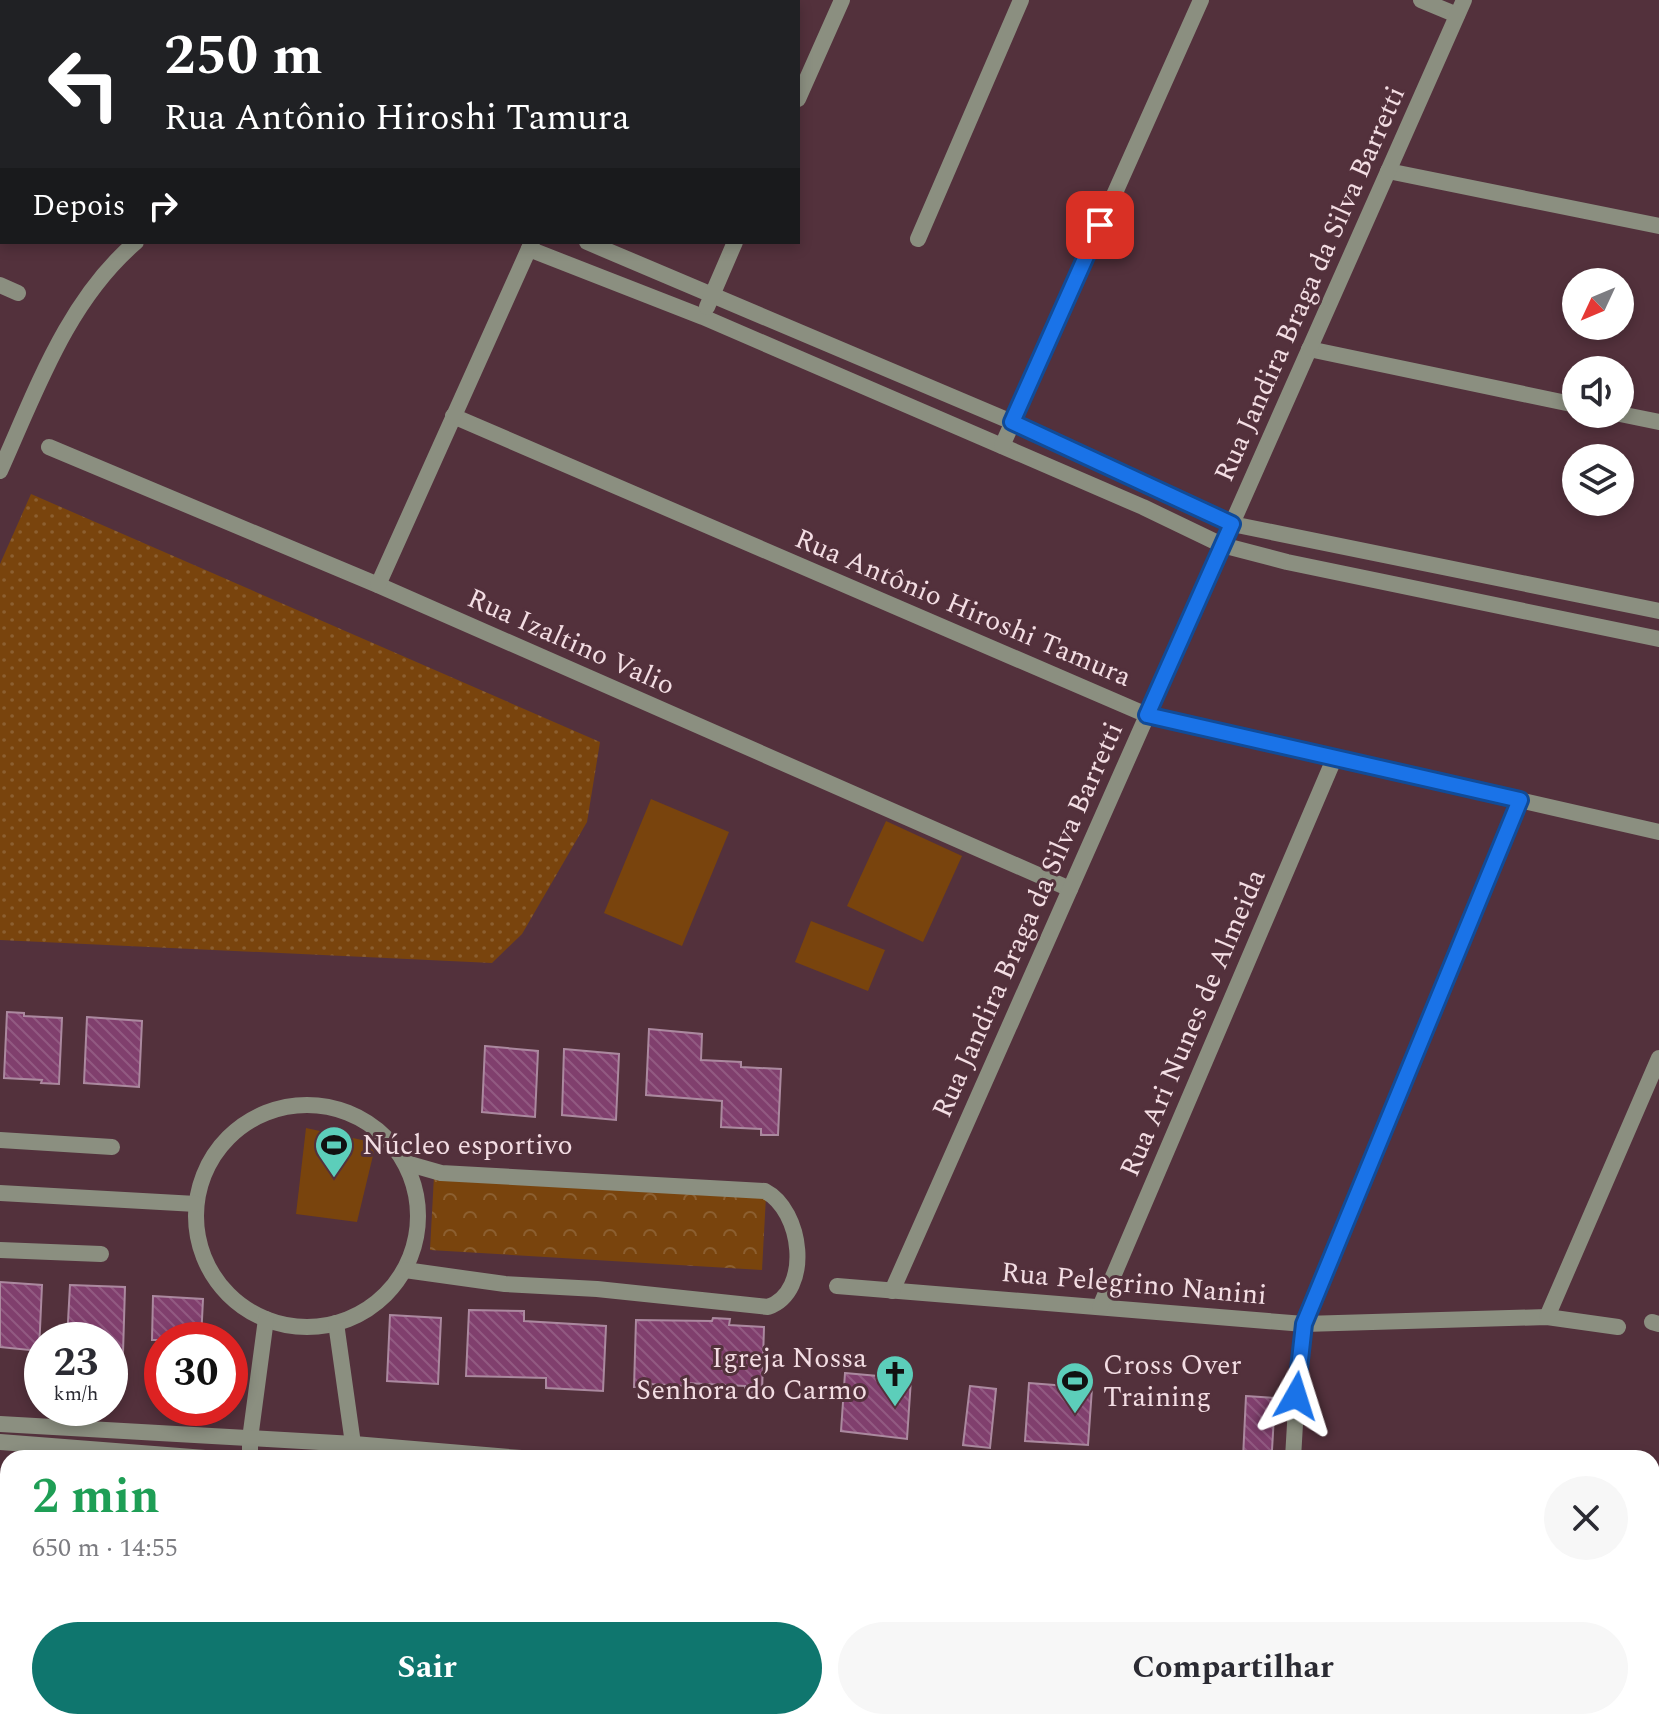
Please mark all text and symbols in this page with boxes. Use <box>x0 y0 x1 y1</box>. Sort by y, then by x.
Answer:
text: 250 m <box>164 14 323 99</box>
icon: left <box>32 32 136 136</box>
street label: Rua Jandira Braga da Silva Barretti <box>1203 79 1417 489</box>
text: Rua Antônio Hiroshi Tamura <box>164 91 630 146</box>
text: Depois <box>32 183 125 229</box>
icon: right <box>141 184 185 228</box>
pin <box>1066 191 1134 259</box>
icon: arrive <box>1078 203 1122 247</box>
north arrow <box>1562 268 1634 340</box>
map controls <box>1562 268 1634 516</box>
button: sound <box>1562 356 1634 428</box>
button: layers <box>1562 444 1634 516</box>
street label: Rua Antônio Hiroshi Tamura <box>788 517 1138 699</box>
street label: Rua Izaltino Valio <box>460 577 682 707</box>
street label: Rua Jandira Braga da Silva Barretti <box>921 715 1135 1125</box>
street label: Rua Ari Nunes de Almeida <box>1109 862 1278 1184</box>
sports icon: Núcleo esportivo <box>313 1124 355 1179</box>
place label: Núcleo esportivo <box>362 1124 573 1167</box>
street label: Rua Pelegrino Nanini <box>999 1251 1269 1317</box>
speed limit sign: 30 <box>144 1322 248 1426</box>
text: 23 <box>54 1333 98 1394</box>
place label: Igreja Nossa Senhora do Carmo <box>636 1337 867 1412</box>
place label: Cross Over Training <box>1103 1344 1242 1419</box>
church icon: Igreja Nossa Senhora do Carmo <box>874 1353 916 1408</box>
position arrow <box>1254 1354 1338 1438</box>
sports icon: Cross Over Training <box>1054 1360 1096 1415</box>
text: km/h <box>54 1379 99 1409</box>
text: 2 min <box>32 1461 160 1534</box>
button: close <box>1544 1476 1628 1560</box>
text: 650 m · 14:55 <box>32 1528 178 1568</box>
button: Sair <box>32 1622 822 1714</box>
button: Compartilhar <box>838 1622 1628 1714</box>

